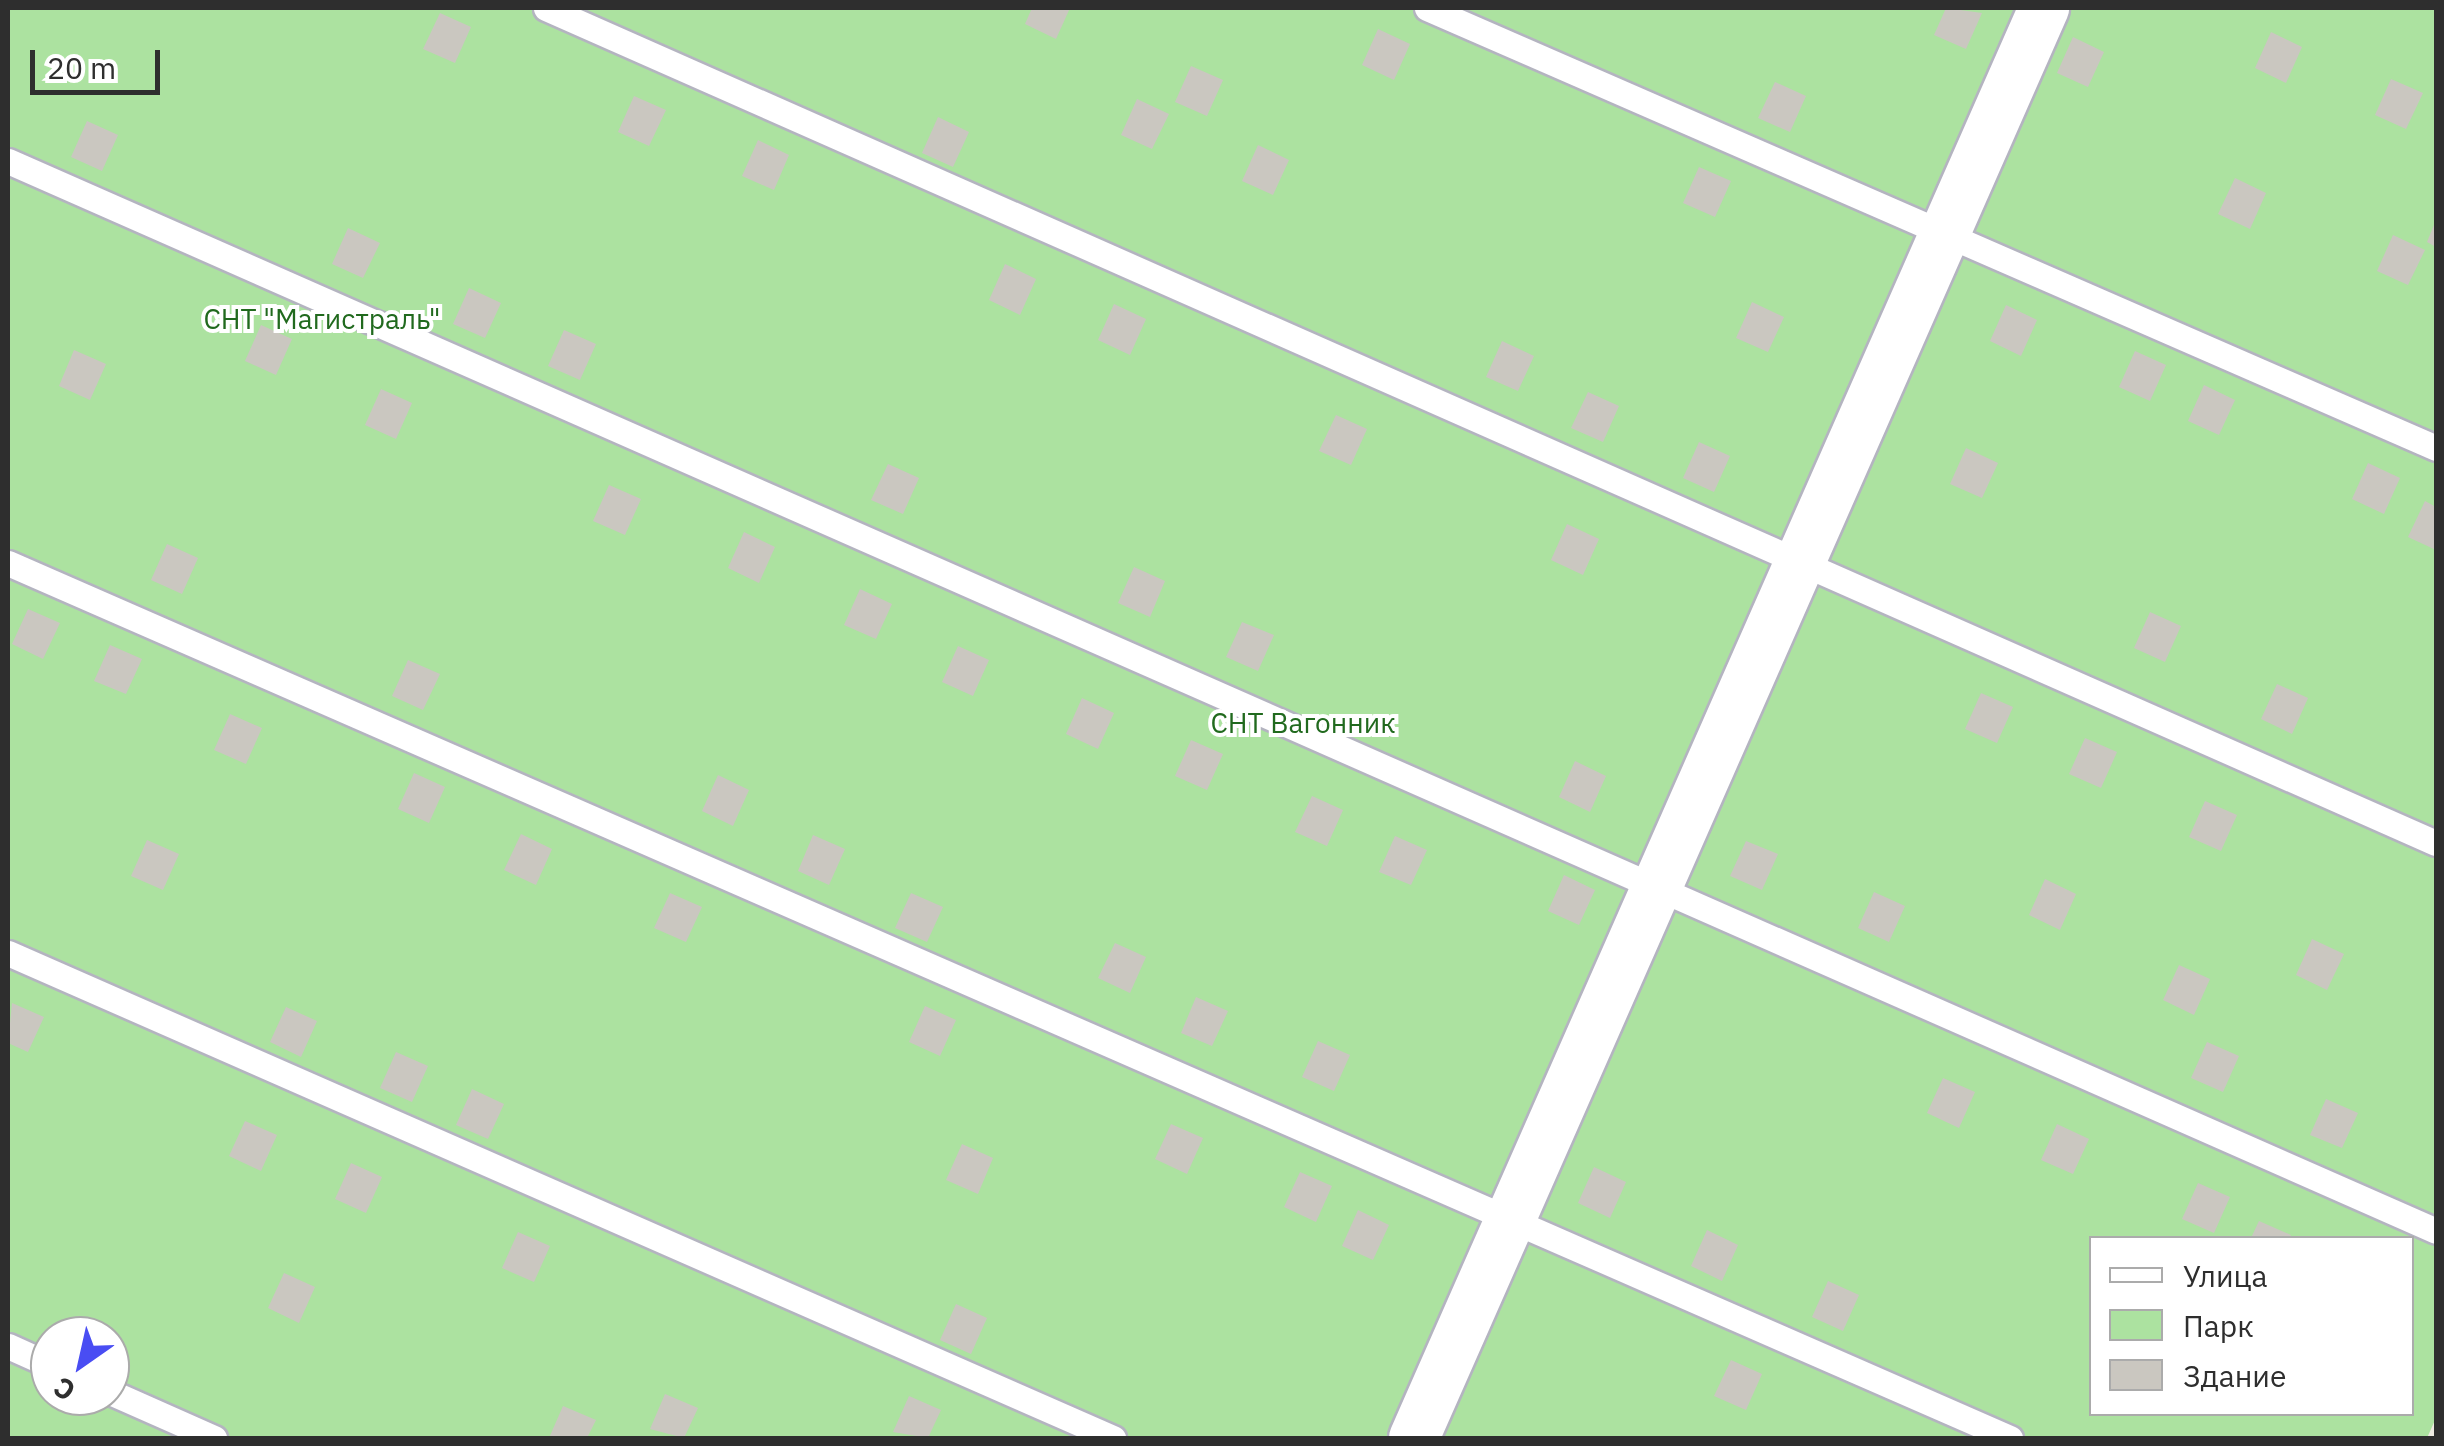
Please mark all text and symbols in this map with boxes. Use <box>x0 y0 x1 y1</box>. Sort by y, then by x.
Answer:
scale bar <box>35 30 165 92</box>
text: 20 m <box>47 48 116 87</box>
park label: СНТ "Магистраль" <box>203 302 441 336</box>
park label: СНТ Вагонник <box>1210 706 1396 740</box>
legend <box>2089 1236 2414 1416</box>
text: Улица <box>2183 1256 2268 1295</box>
text: Парк <box>2183 1306 2254 1345</box>
north arrow <box>30 1316 130 1416</box>
text: Здание <box>2183 1356 2286 1395</box>
text: С <box>46 1369 82 1410</box>

